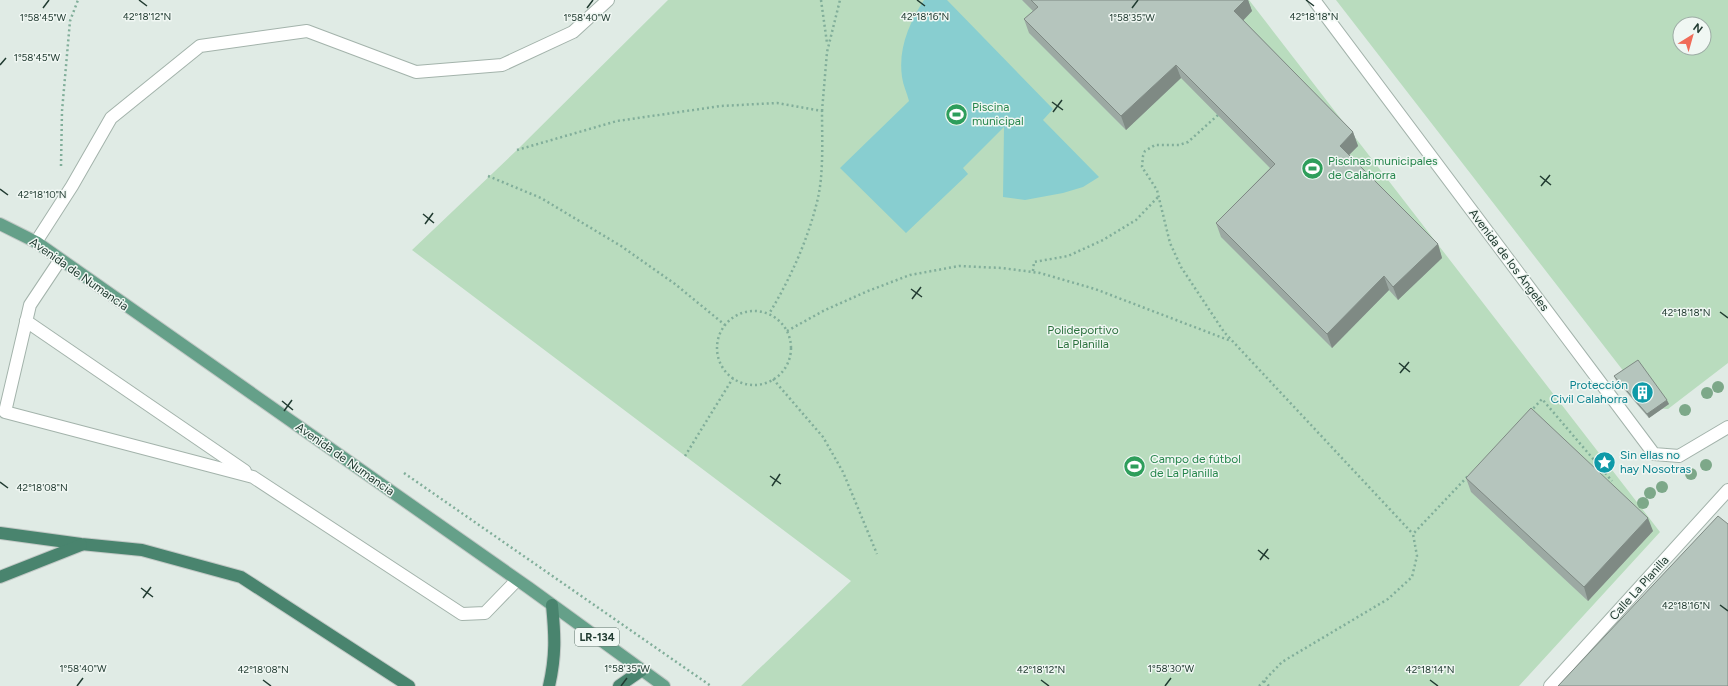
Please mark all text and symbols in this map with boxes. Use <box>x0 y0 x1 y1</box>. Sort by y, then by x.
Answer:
text: 42°18'12"N <box>123 10 171 23</box>
text: 42°18'16"N <box>901 10 949 23</box>
text: 42°18'18"N <box>1290 10 1338 23</box>
text: 1°58'45"W <box>20 11 67 24</box>
text: 1°58'40"W <box>563 11 611 24</box>
text: 1°58'35"W <box>1109 11 1155 24</box>
north arrow <box>1672 16 1712 56</box>
text: N <box>1690 21 1705 36</box>
text: 1°58'45"W <box>14 51 61 64</box>
place label: Piscina municipal <box>972 100 1024 128</box>
sports icon: Piscina municipal <box>943 101 969 127</box>
place label: Piscinas municipales de Calahorra <box>1328 154 1438 182</box>
sports icon: Piscinas municipales de Calahorra <box>1299 155 1325 181</box>
text: 42°18'10"N <box>17 188 67 201</box>
street label: Avenida de los Ángeles <box>1466 206 1552 314</box>
street label: Avenida de Numancia <box>27 235 131 313</box>
text: 42°18'18"N <box>1662 306 1710 319</box>
park label: Polideportivo La Planilla <box>1047 323 1119 351</box>
place label: Protección Civil Calahorra <box>1551 378 1628 406</box>
building icon: Protección Civil Calahorra <box>1630 379 1656 405</box>
street label: Avenida de Numancia <box>293 420 397 498</box>
place label: Sin ellas no hay Nosotras <box>1620 448 1692 476</box>
place icon: Sin ellas no hay Nosotras <box>1592 449 1618 475</box>
place label: Campo de fútbol de La Planilla <box>1150 452 1241 480</box>
sports icon: Campo de fútbol de La Planilla <box>1121 453 1147 479</box>
text: 42°18'08"N <box>16 481 68 494</box>
street label: Calle La Planilla <box>1607 553 1671 623</box>
text: 42°18'16"N <box>1662 599 1710 612</box>
road number: LR-134 <box>575 628 619 646</box>
text: 1°58'40"W <box>59 662 107 675</box>
text: 1°58'35"W <box>604 662 650 675</box>
text: 1°58'30"W <box>1148 662 1195 675</box>
text: 42°18'08"N <box>237 663 289 676</box>
text: 42°18'12"N <box>1017 663 1065 676</box>
text: 42°18'14"N <box>1405 663 1455 676</box>

